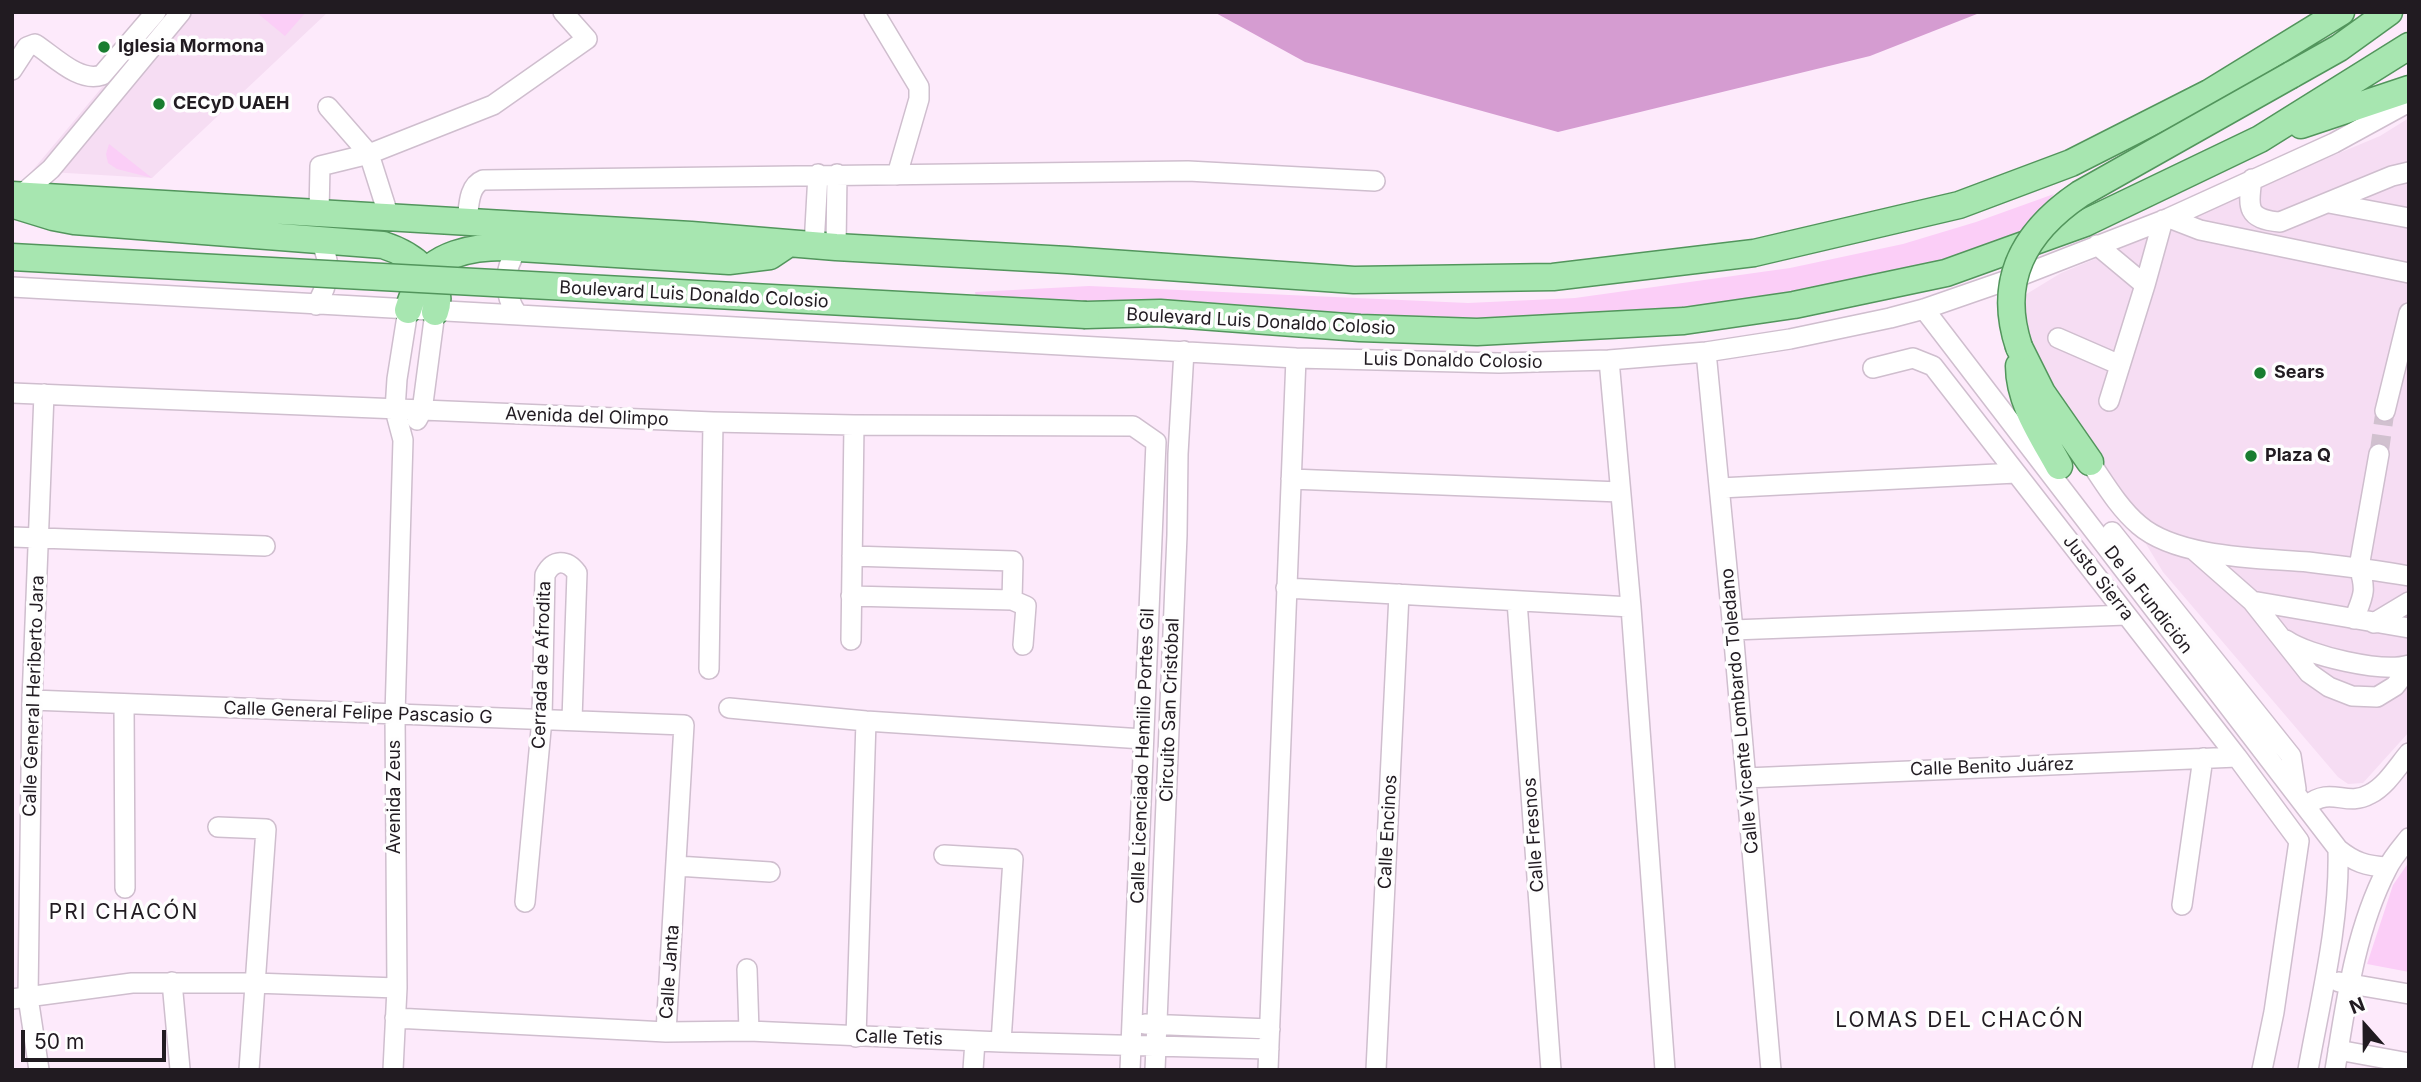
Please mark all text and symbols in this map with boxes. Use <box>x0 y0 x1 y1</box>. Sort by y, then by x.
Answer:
place label: Iglesia Mormona <box>118 36 264 58</box>
marker: Iglesia Mormona <box>96 39 112 55</box>
place label: CECyD UAEH <box>173 93 289 115</box>
marker: CECyD UAEH <box>151 96 167 112</box>
street label: Boulevard Luis Donaldo Colosio <box>559 277 829 313</box>
street label: Boulevard Luis Donaldo Colosio <box>1126 304 1396 340</box>
street label: Luis Donaldo Colosio <box>1363 349 1543 373</box>
place label: Sears <box>2274 362 2325 384</box>
marker: Sears <box>2252 365 2268 381</box>
street label: Avenida del Olimpo <box>505 403 669 431</box>
place label: Plaza Q <box>2265 445 2331 467</box>
marker: Plaza Q <box>2243 448 2259 464</box>
street label: Justo Sierra <box>2058 531 2138 625</box>
street label: De la Fundición <box>2099 542 2197 658</box>
street label: Calle Vicente Lombardo Toledano <box>1717 567 1763 855</box>
street label: Calle General Heriberto Jara <box>19 575 49 817</box>
street label: Cerrada de Afrodita <box>528 581 556 749</box>
street label: Calle Licenciado Hemilio Portes Gil <box>1127 608 1159 904</box>
street label: Circuito San Cristóbal <box>1156 617 1184 803</box>
street label: Calle General Felipe Pascasio G <box>223 698 493 728</box>
street label: Avenida Zeus <box>384 740 406 854</box>
street label: Calle Benito Juárez <box>1910 753 2074 781</box>
street label: Calle Encinos <box>1374 774 1402 890</box>
street label: Calle Fresnos <box>1519 777 1549 893</box>
district label: PRI CHACÓN <box>50 900 198 926</box>
street label: Calle Janta <box>656 924 684 1020</box>
north arrow <box>2330 991 2400 1061</box>
text: N <box>2346 993 2368 1019</box>
district label: LOMAS DEL CHACÓN <box>1837 1008 2083 1034</box>
scale bar <box>24 1016 170 1060</box>
street label: Calle Tetis <box>855 1026 943 1050</box>
text: 50 m <box>34 1029 84 1054</box>

